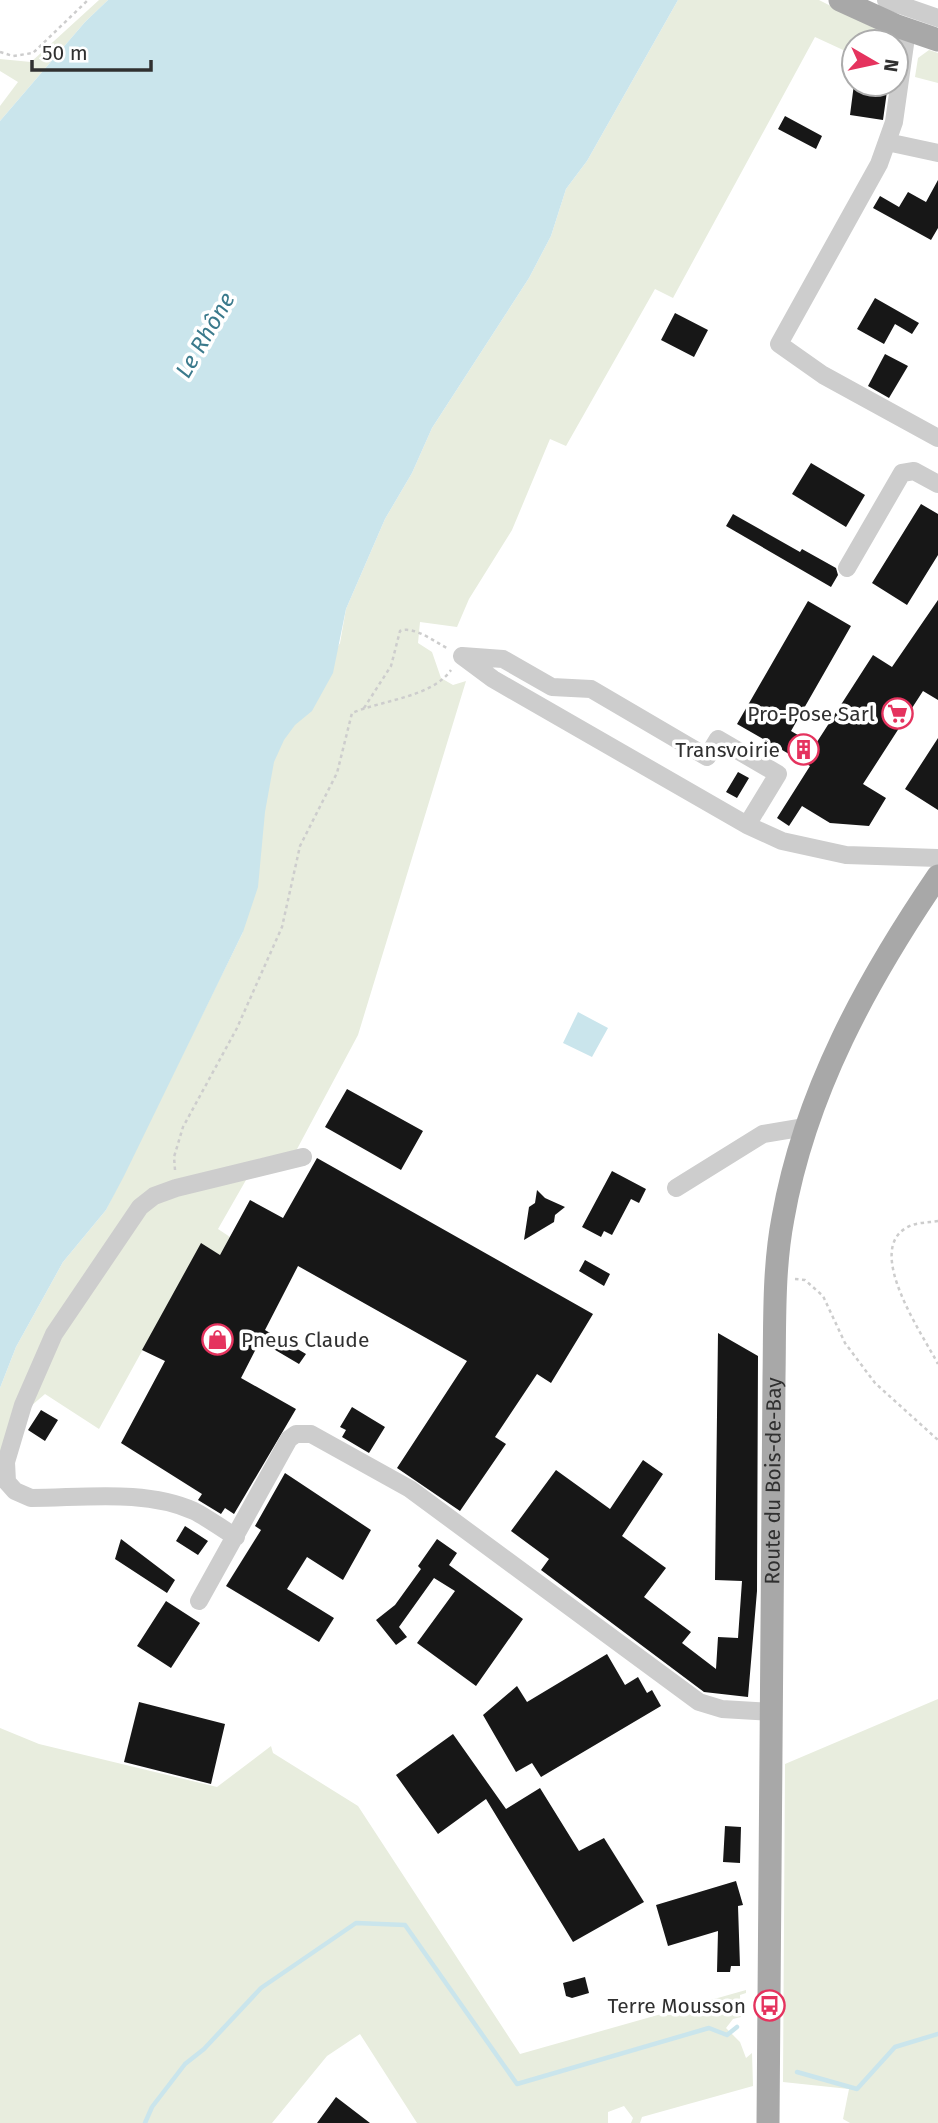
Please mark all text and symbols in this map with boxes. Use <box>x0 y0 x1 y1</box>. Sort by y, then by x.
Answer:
scale bar <box>32 28 150 72</box>
north arrow <box>840 28 910 98</box>
text: 50 m <box>42 40 88 66</box>
text: N <box>879 58 904 74</box>
water label: Le Rhône <box>169 287 241 383</box>
supermarket icon: Pro-Pose Sarl <box>881 697 915 731</box>
place label: Pro-Pose Sarl <box>747 701 875 727</box>
building icon: Transvoirie <box>786 733 820 767</box>
place label: Transvoirie <box>675 737 780 763</box>
shop icon: Pneus Claude <box>201 1323 235 1357</box>
place label: Pneus Claude <box>241 1327 369 1353</box>
street label: Route du Bois-de-Bay <box>759 1377 787 1585</box>
bus stop icon: Terre Mousson <box>752 1989 786 2023</box>
place label: Terre Mousson <box>607 1993 746 2019</box>

